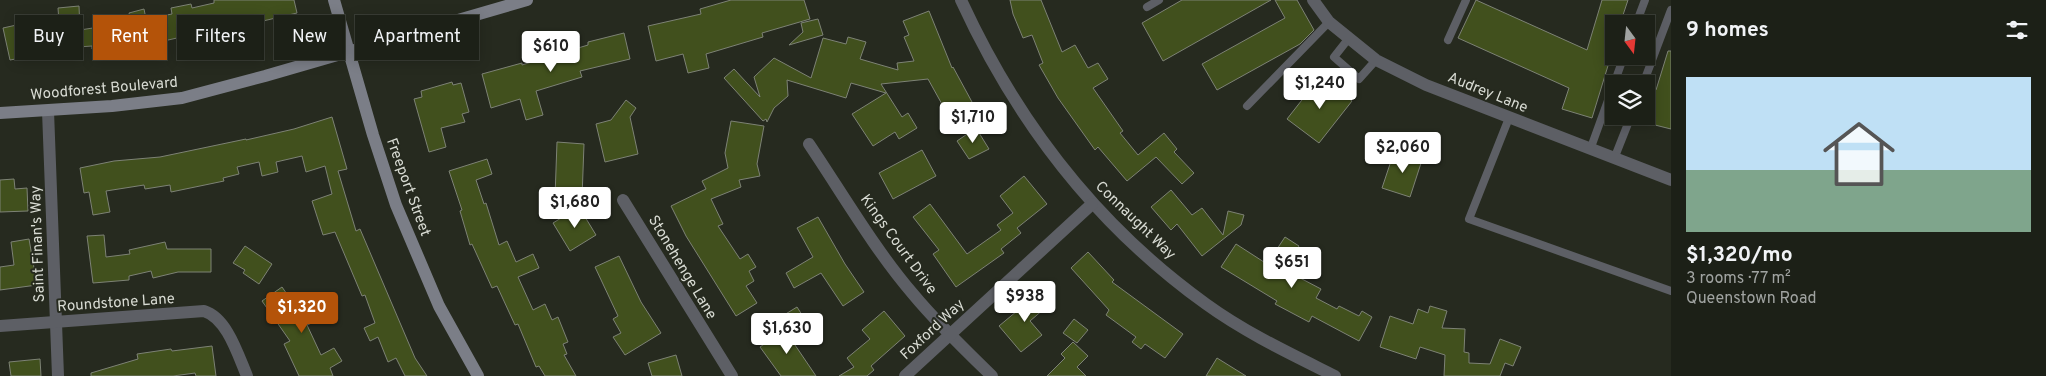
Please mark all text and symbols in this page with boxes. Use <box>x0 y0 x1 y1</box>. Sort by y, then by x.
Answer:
chip: Buy <box>15 15 83 60</box>
chip: Rent <box>93 15 167 60</box>
chip: Filters <box>177 15 264 60</box>
chip: New <box>274 15 345 60</box>
chip: Apartment <box>355 15 479 60</box>
north arrow <box>1605 15 1655 65</box>
map controls <box>1605 15 1655 125</box>
icon: filters <box>2003 16 2031 44</box>
text: 9 homes <box>1686 17 1769 44</box>
pin: $610 <box>521 30 581 73</box>
text: $610 <box>533 37 569 57</box>
pin: $1,240 <box>1279 68 1361 110</box>
street label: Audrey Lane <box>1445 69 1530 118</box>
street label: Woodforest Boulevard <box>29 74 179 105</box>
text: $1,240 <box>1295 74 1345 94</box>
button: layers <box>1605 75 1655 125</box>
pin: $1,710 <box>932 102 1014 144</box>
text: $1,710 <box>951 108 995 128</box>
icon: home <box>1814 109 1904 199</box>
pin: $2,060 <box>1362 132 1444 174</box>
street label: Freeport Street <box>381 136 434 239</box>
text: $2,060 <box>1376 138 1430 158</box>
street label: Connaught Way <box>1091 178 1179 264</box>
street label: Saint Finan's Way <box>27 185 50 303</box>
pin: $1,680 <box>534 186 616 229</box>
street label: Kings Court Drive <box>855 191 940 299</box>
text: $1,680 <box>550 193 600 213</box>
street label: Stonehenge Lane <box>643 212 720 323</box>
text: $1,320/mo <box>1686 242 1793 269</box>
pin: $651 <box>1262 246 1322 289</box>
text: $651 <box>1274 253 1310 273</box>
text: 3 rooms · 77 m² <box>1686 269 1791 289</box>
pin: $938 <box>995 280 1055 323</box>
text: $938 <box>1005 287 1045 307</box>
text: Queenstown Road <box>1686 289 1817 309</box>
street label: Roundstone Lane <box>57 290 176 317</box>
pin: $1,320 <box>261 292 343 334</box>
street label: Foxford Way <box>897 295 969 365</box>
text: $1,320 <box>277 298 327 318</box>
pin: $1,630 <box>746 312 828 355</box>
text: $1,630 <box>762 319 812 339</box>

